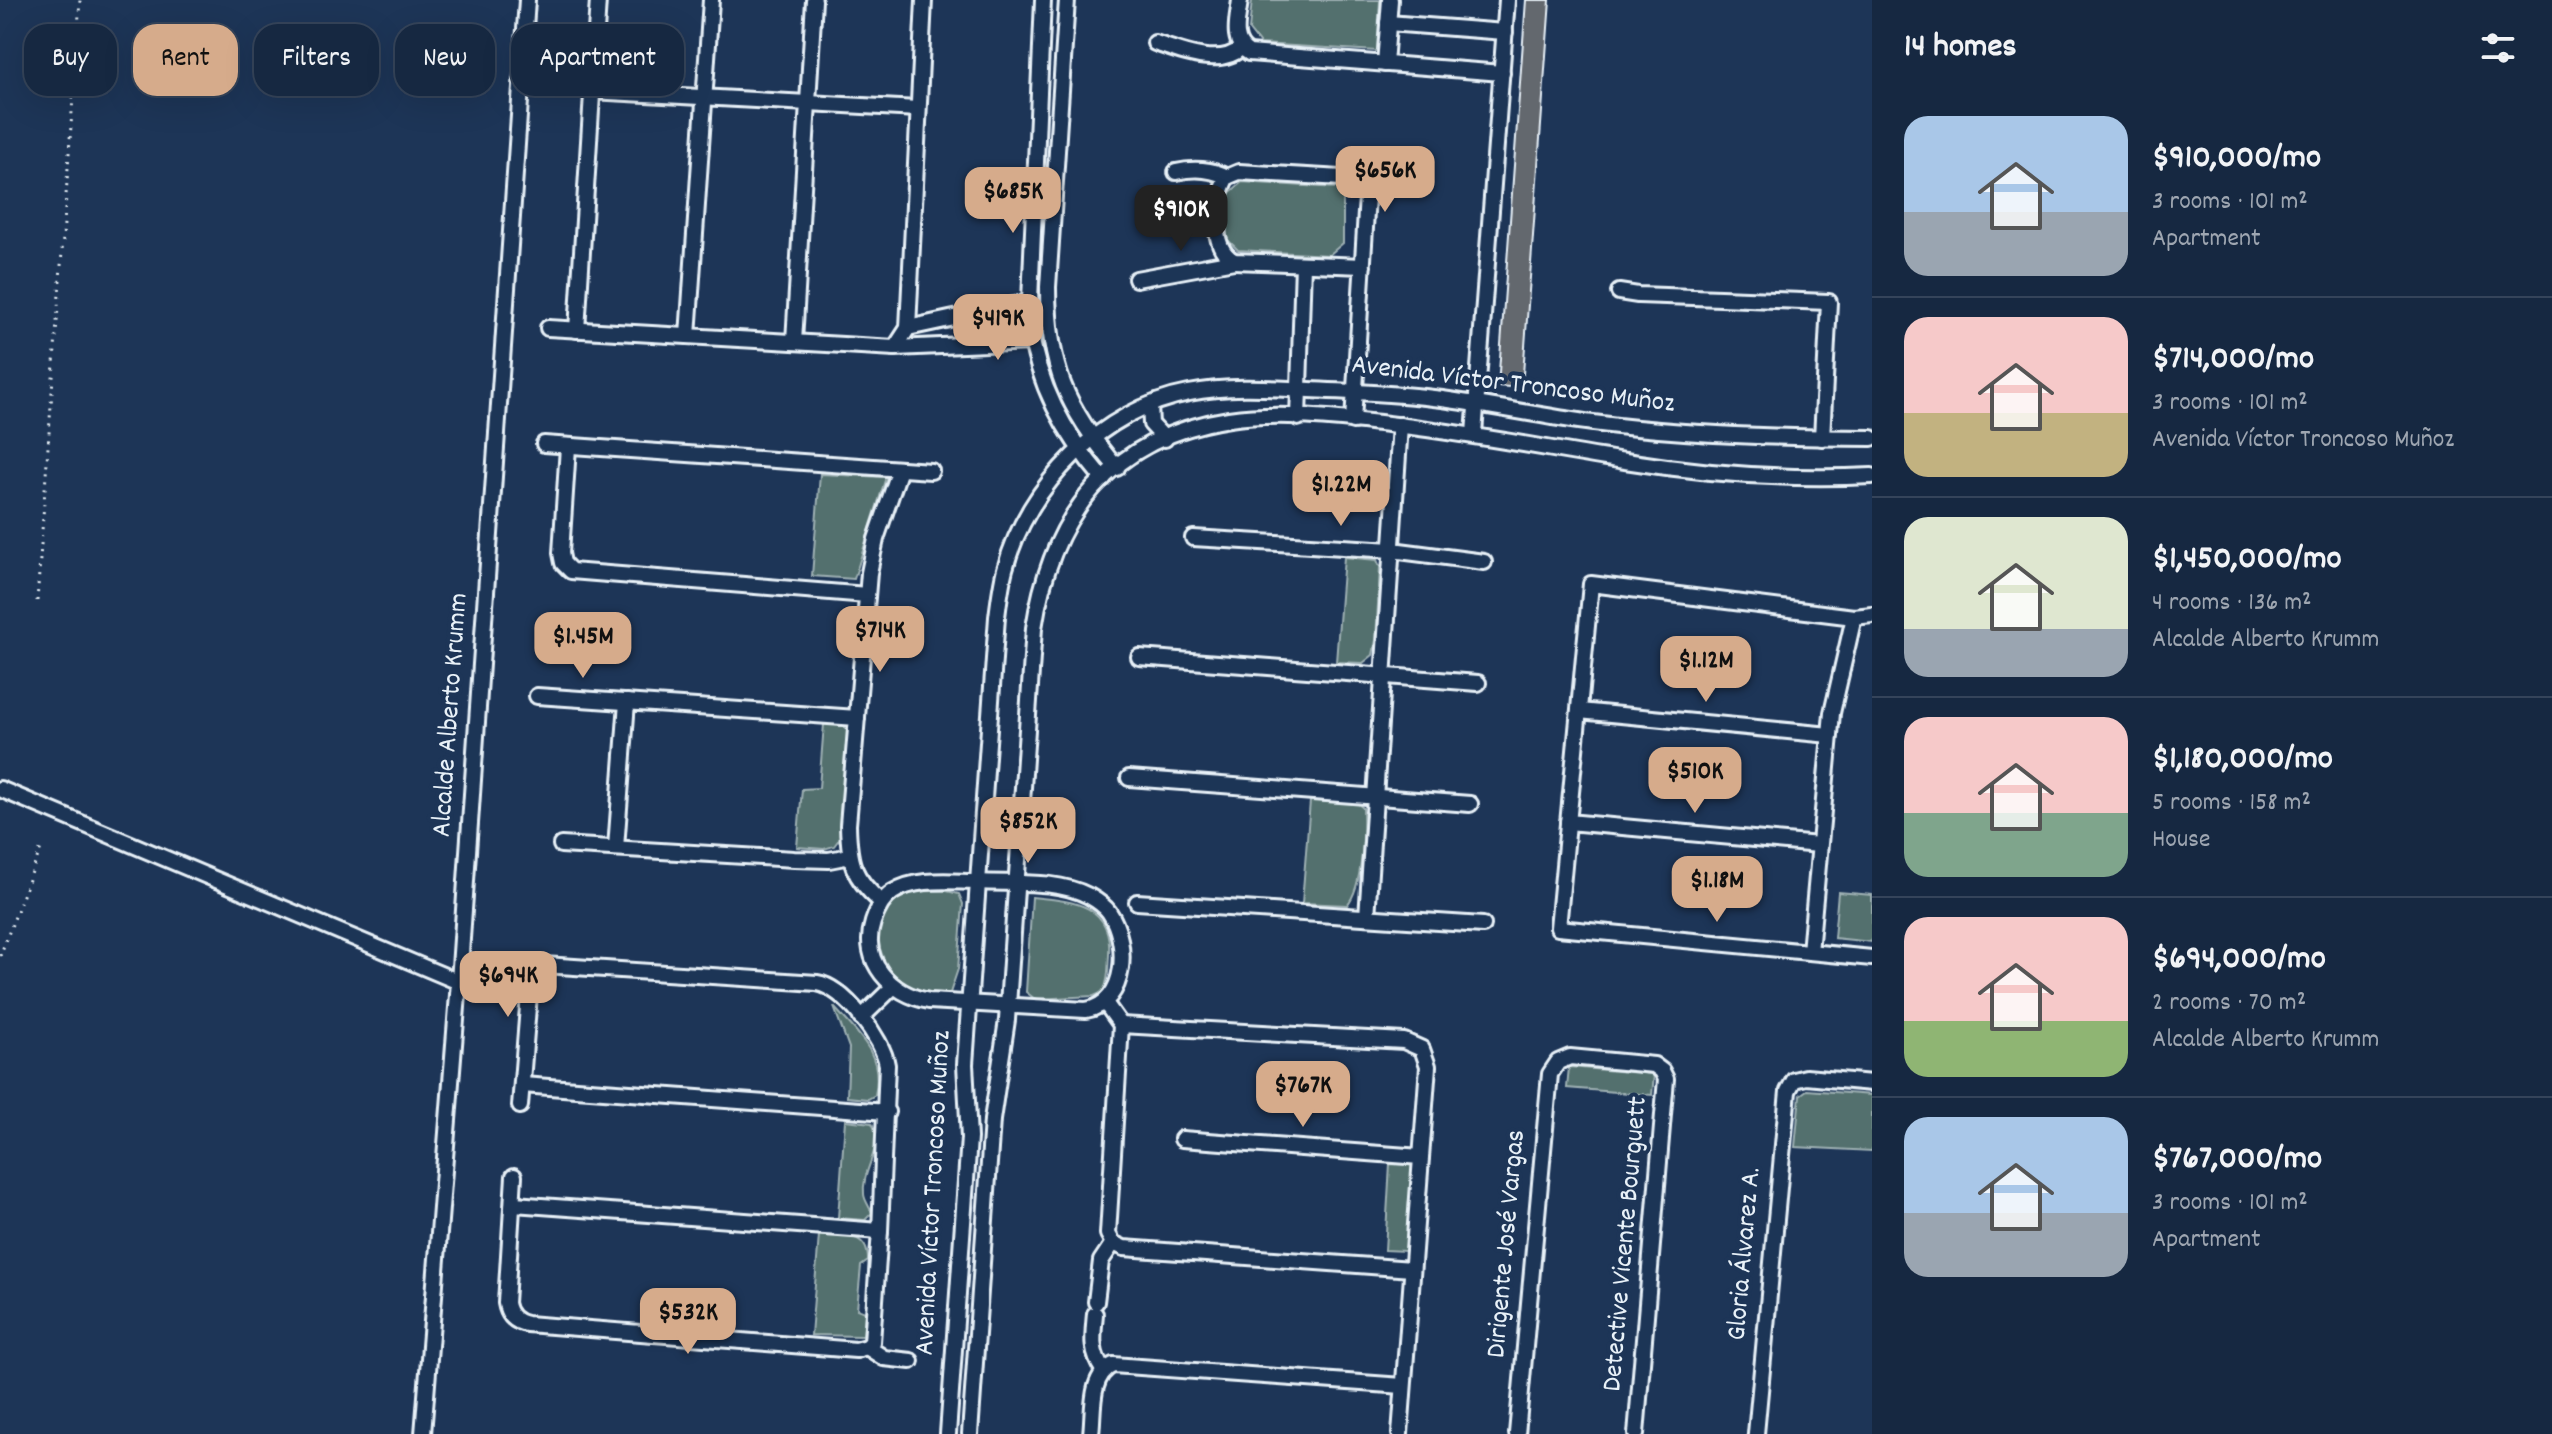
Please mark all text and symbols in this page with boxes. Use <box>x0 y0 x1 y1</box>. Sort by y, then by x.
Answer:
chip: Buy <box>24 24 117 96</box>
chip: Rent <box>133 24 238 96</box>
chip: Filters <box>254 24 379 96</box>
chip: New <box>395 24 495 96</box>
chip: Apartment <box>511 24 684 96</box>
text: 14 homes <box>1904 24 2017 73</box>
icon: filters <box>2476 26 2520 70</box>
text: $910,000/mo <box>2152 135 2321 184</box>
pin: $656K <box>1329 146 1441 214</box>
icon: home <box>1968 148 2064 244</box>
text: $656K <box>1354 153 1416 190</box>
pin: $685K <box>957 167 1069 235</box>
text: $685K <box>983 174 1043 211</box>
text: 3 rooms · 101 m² <box>2152 184 2308 221</box>
pin: $910K <box>1125 185 1237 253</box>
text: $910K <box>1153 192 1209 229</box>
text: Apartment <box>2152 221 2261 258</box>
pin: $419K <box>942 294 1054 362</box>
text: $419K <box>971 301 1025 338</box>
text: $714,000/mo <box>2152 336 2314 385</box>
street label: Avenida Víctor Troncoso Muñoz <box>1349 346 1677 426</box>
icon: home <box>1968 349 2064 445</box>
text: 3 rooms · 101 m² <box>2152 385 2308 422</box>
text: Avenida Víctor Troncoso Muñoz <box>2152 422 2454 459</box>
pin: $1.22M <box>1276 460 1406 528</box>
text: $1.22M <box>1310 467 1372 504</box>
text: $1,450,000/mo <box>2152 536 2342 585</box>
icon: home <box>1968 549 2064 645</box>
text: 4 rooms · 136 m² <box>2152 585 2311 622</box>
street label: Alcalde Alberto Krumm <box>424 592 480 838</box>
pin: $714K <box>824 606 936 674</box>
pin: $1.45M <box>518 612 648 680</box>
text: $714K <box>854 613 906 650</box>
text: $1.45M <box>552 619 614 656</box>
text: Alcalde Alberto Krumm <box>2152 622 2379 659</box>
pin: $1.12M <box>1641 636 1771 704</box>
text: $1.12M <box>1678 643 1734 680</box>
text: $1,180,000/mo <box>2152 736 2333 785</box>
pin: $510K <box>1639 747 1751 815</box>
icon: home <box>1968 749 2064 845</box>
text: $510K <box>1666 754 1724 791</box>
text: 5 rooms · 158 m² <box>2152 785 2311 822</box>
pin: $852K <box>972 797 1084 865</box>
text: $852K <box>998 804 1058 841</box>
text: House <box>2152 822 2210 859</box>
pin: $1.18M <box>1652 856 1782 924</box>
text: $1.18M <box>1690 863 1744 900</box>
text: $694,000/mo <box>2152 936 2326 985</box>
icon: home <box>1968 949 2064 1045</box>
pin: $694K <box>452 951 564 1019</box>
text: $694K <box>478 958 538 995</box>
text: 2 rooms · 70 m² <box>2152 985 2306 1022</box>
text: Alcalde Alberto Krumm <box>2152 1022 2379 1059</box>
street label: Avenida Víctor Troncoso Muñoz <box>907 1029 964 1357</box>
pin: $767K <box>1247 1061 1359 1129</box>
text: $767K <box>1274 1068 1332 1105</box>
street label: Detective Vicente Bourguett <box>1594 1095 1660 1393</box>
street label: Dirigente José Vargas <box>1478 1128 1538 1360</box>
text: $767,000/mo <box>2152 1136 2322 1185</box>
icon: home <box>1968 1149 2064 1245</box>
street label: Gloria Álvarez A. <box>1718 1166 1774 1342</box>
text: 3 rooms · 101 m² <box>2152 1185 2308 1222</box>
text: Apartment <box>2152 1222 2261 1259</box>
pin: $532K <box>632 1288 744 1356</box>
text: $532K <box>658 1295 718 1332</box>

